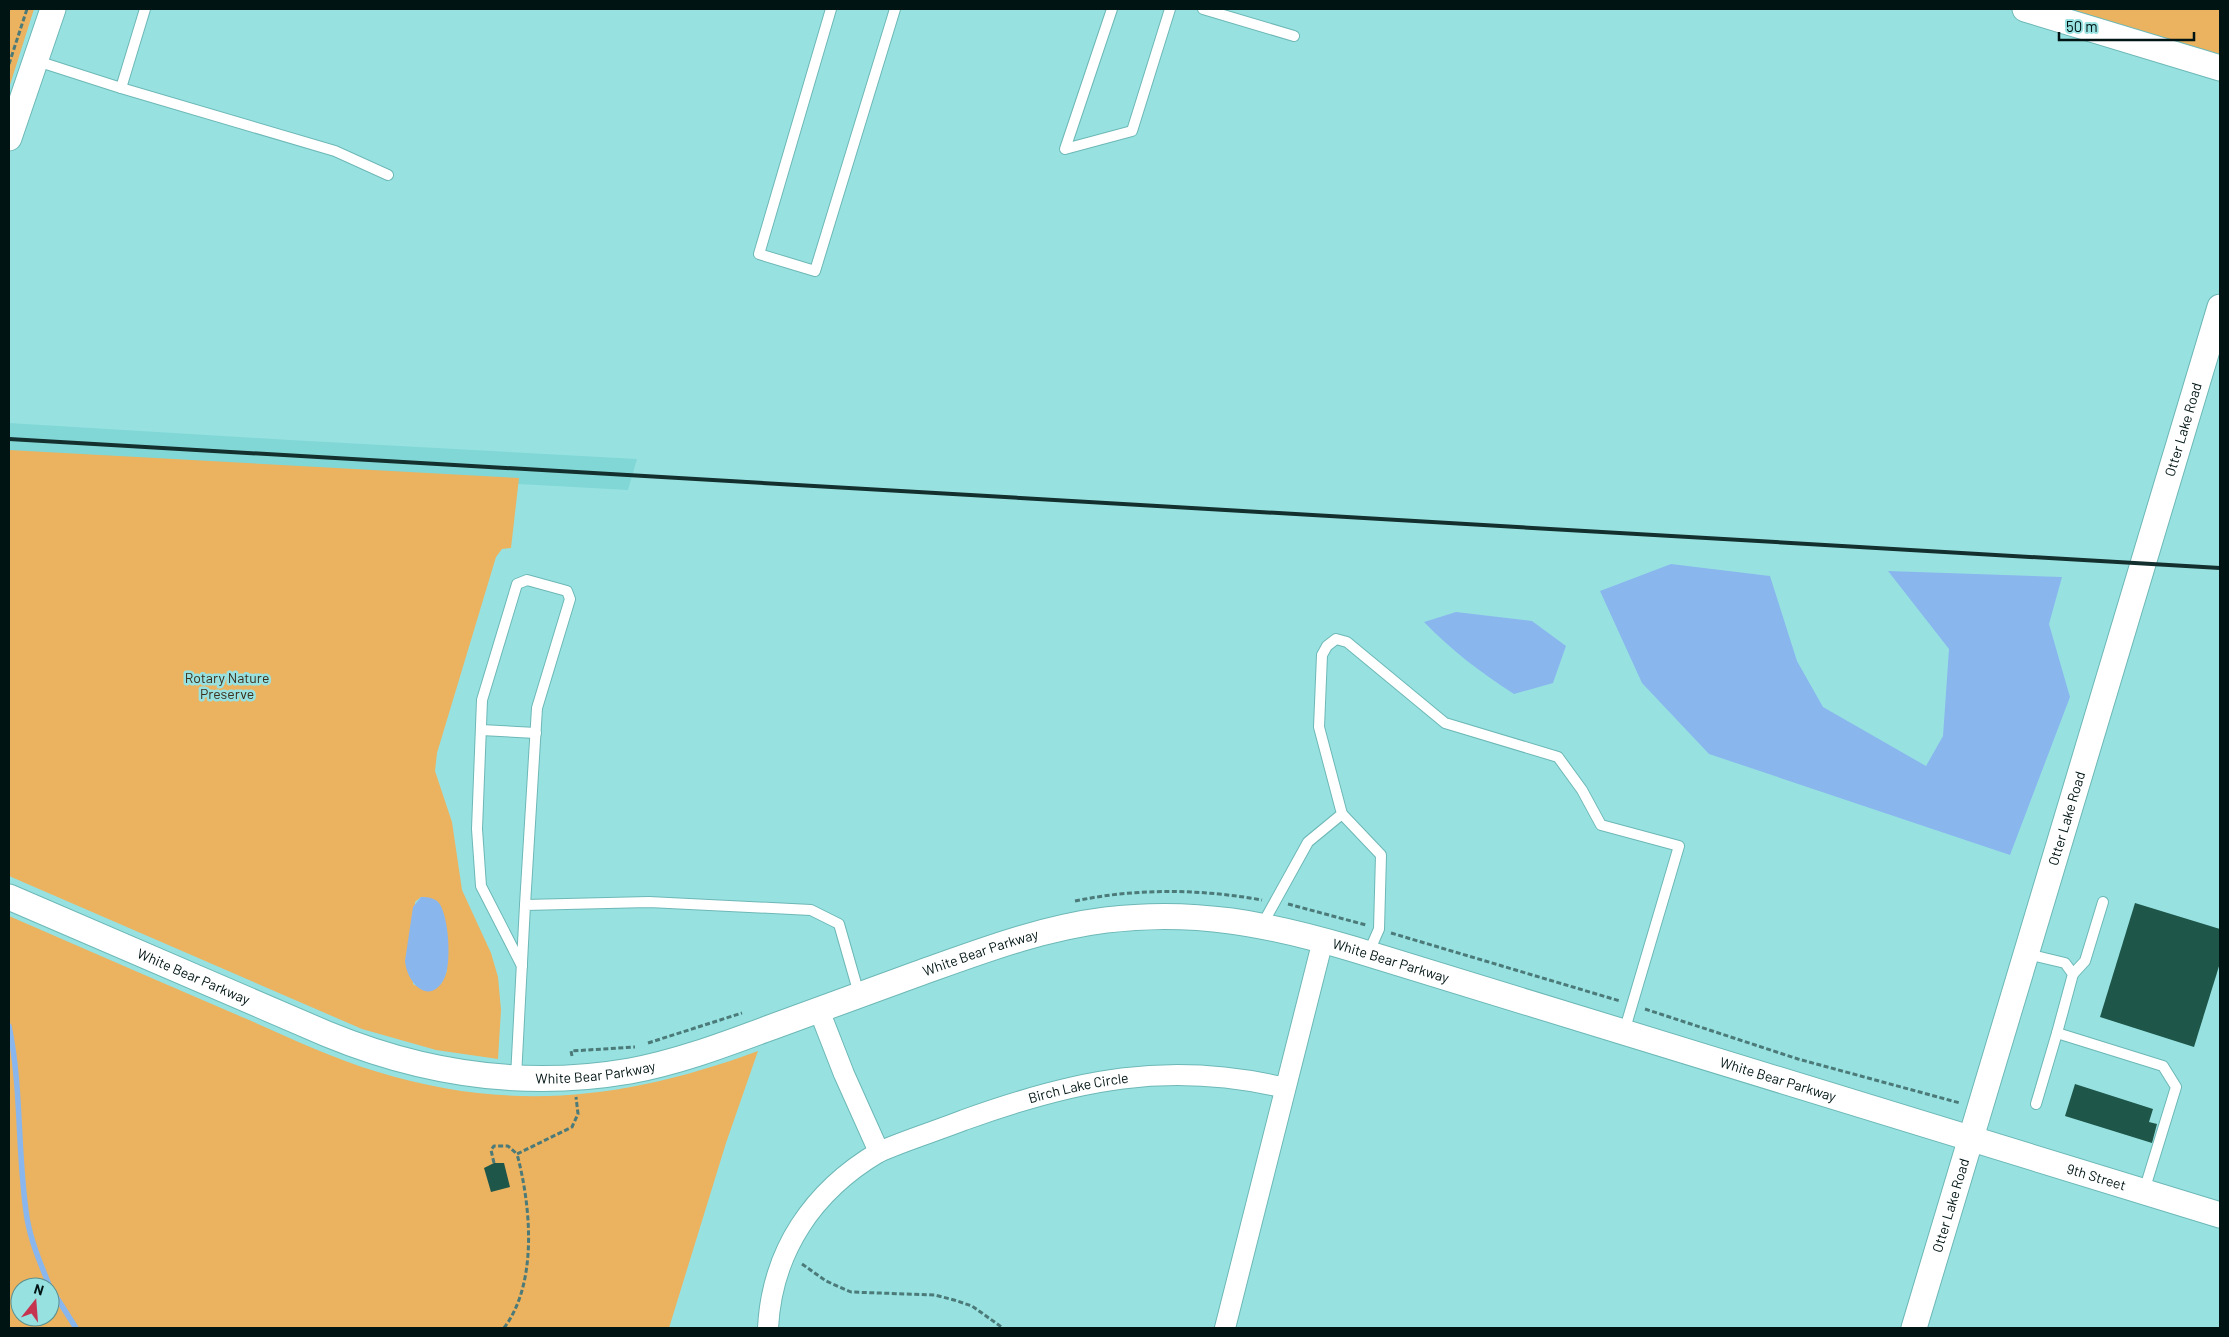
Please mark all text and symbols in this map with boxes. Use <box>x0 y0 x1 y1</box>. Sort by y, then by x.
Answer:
scale bar <box>2059 10 2194 42</box>
text: 50 m <box>2066 17 2098 35</box>
street label: Otter Lake Road <box>2161 380 2205 478</box>
park label: Rotary Nature Preserve <box>185 669 269 702</box>
street label: Otter Lake Road <box>2044 769 2088 867</box>
street label: White Bear Parkway <box>920 925 1041 979</box>
street label: White Bear Parkway <box>1331 934 1452 986</box>
street label: White Bear Parkway <box>135 944 253 1008</box>
street label: White Bear Parkway <box>1718 1053 1839 1105</box>
street label: White Bear Parkway <box>535 1057 658 1087</box>
street label: Birch Lake Circle <box>1026 1069 1129 1106</box>
street label: Otter Lake Road <box>1928 1156 1972 1254</box>
street label: 9th Street <box>2065 1160 2128 1194</box>
north arrow <box>10 1277 60 1327</box>
text: N <box>32 1280 46 1299</box>

